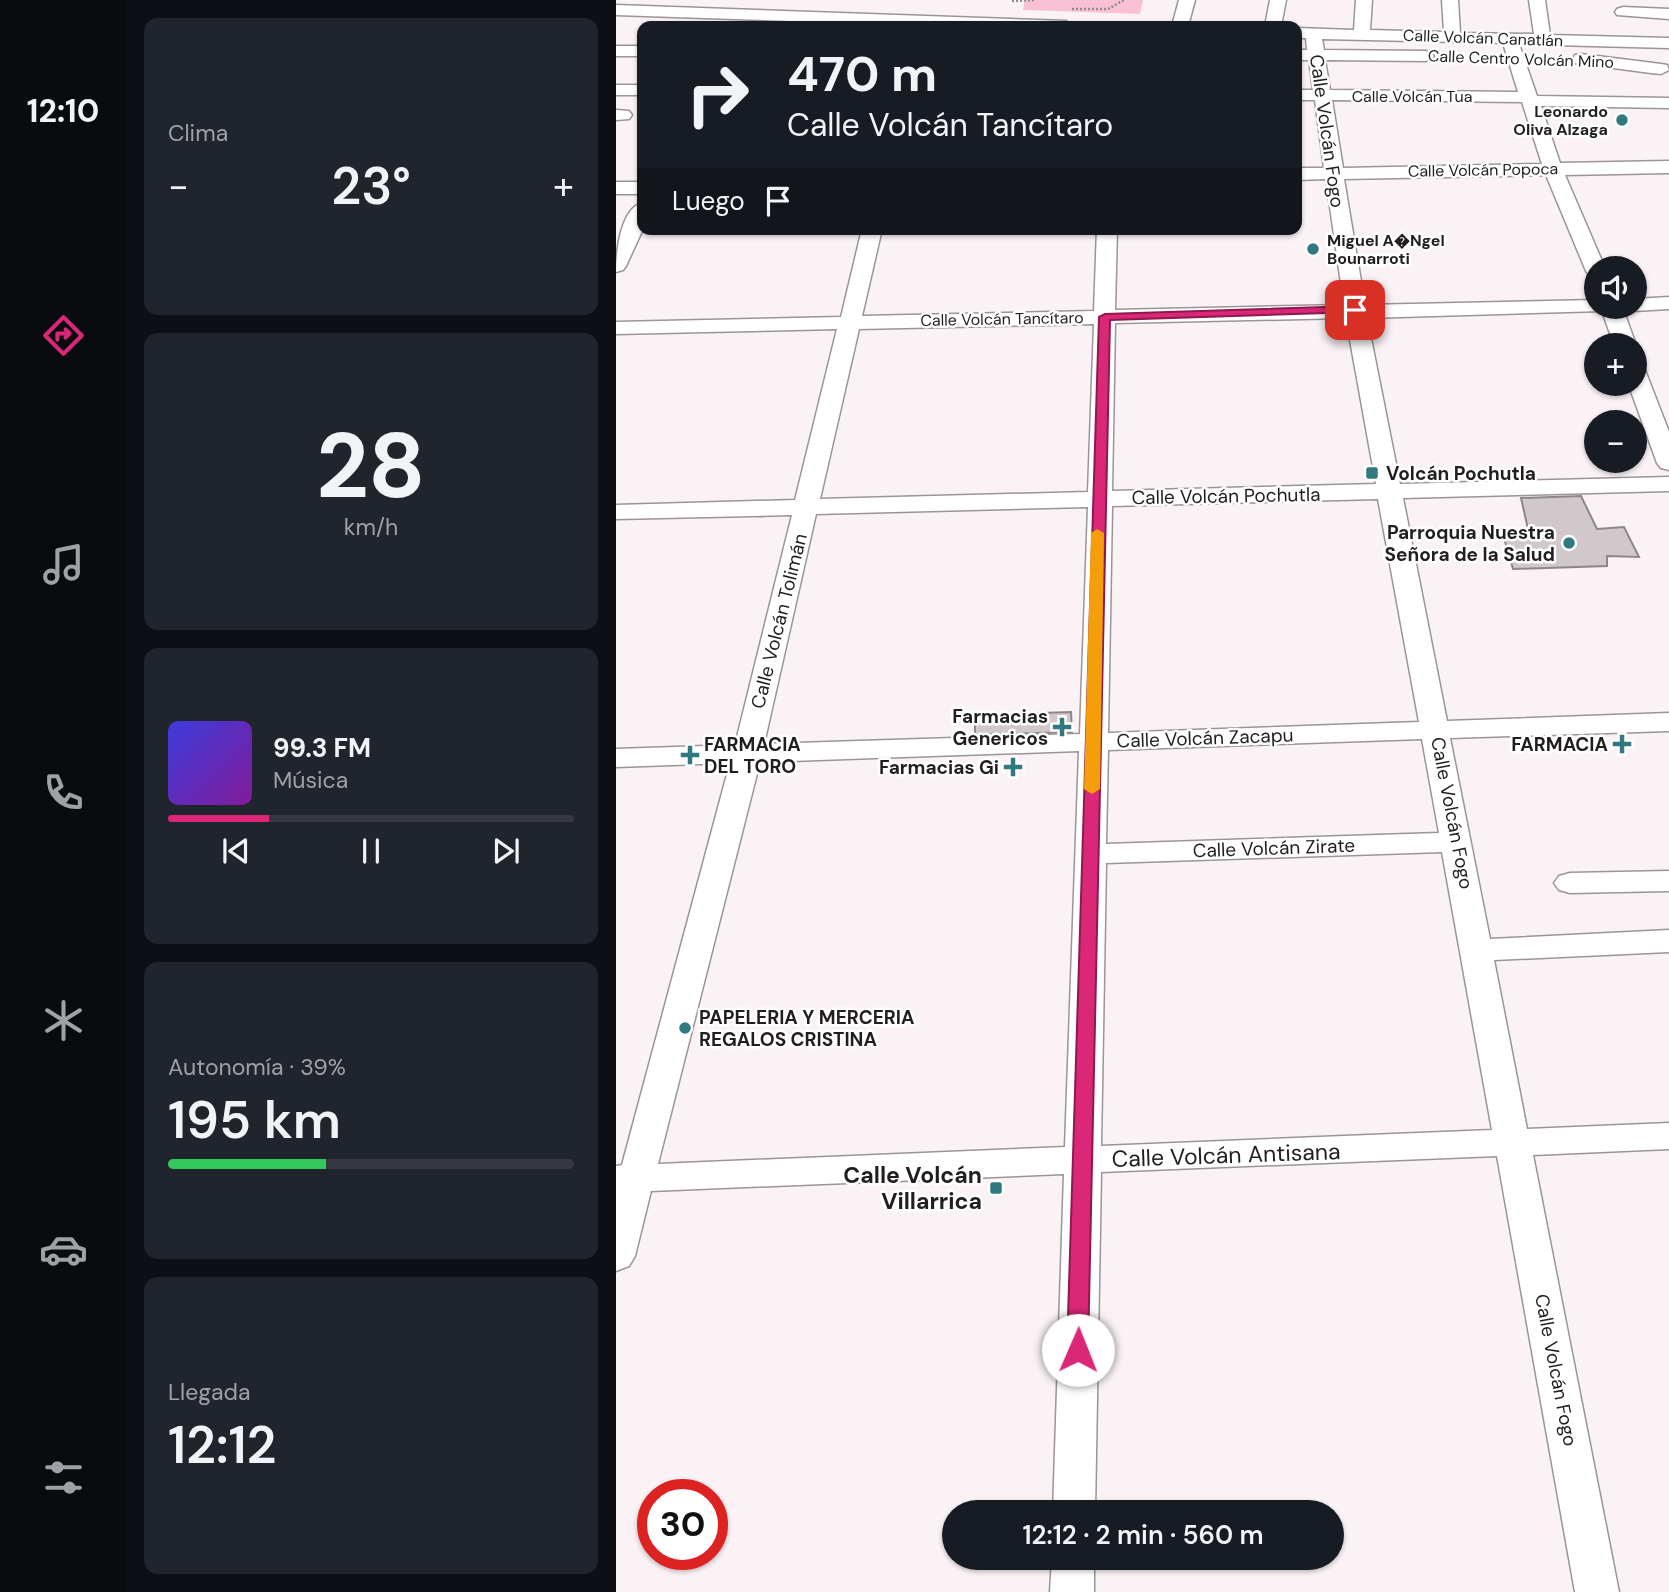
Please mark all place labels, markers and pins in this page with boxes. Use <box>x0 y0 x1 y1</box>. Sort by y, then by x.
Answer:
place label: Leonardo Oliva Alzaga <box>1513 101 1608 140</box>
marker: Leonardo Oliva Alzaga <box>1614 112 1630 128</box>
place label: Miguel A�Ngel Bounarroti <box>1327 230 1445 269</box>
marker: Miguel A�Ngel Bounarroti <box>1305 241 1321 257</box>
pin <box>1325 280 1385 340</box>
place label: Volcán Pochutla <box>1386 461 1536 486</box>
marker: Volcán Pochutla <box>1364 465 1380 481</box>
place label: Parroquia Nuestra Señora de la Salud <box>1385 520 1555 567</box>
marker: Parroquia Nuestra Señora de la Salud <box>1561 535 1577 551</box>
place label: Farmacias Genericos <box>952 704 1048 751</box>
marker: Farmacias Genericos <box>1054 719 1070 735</box>
place label: FARMACIA DEL TORO <box>704 732 801 779</box>
place label: FARMACIA <box>1511 732 1609 757</box>
marker: FARMACIA <box>1614 736 1630 752</box>
marker: FARMACIA DEL TORO <box>682 747 698 763</box>
place label: Farmacias Gi <box>879 755 999 780</box>
marker: Farmacias Gi <box>1005 759 1021 775</box>
place label: PAPELERIA Y MERCERIA REGALOS CRISTINA <box>699 1005 915 1052</box>
marker: PAPELERIA Y MERCERIA REGALOS CRISTINA <box>677 1020 693 1036</box>
place label: Calle Volcán Villarrica <box>843 1160 982 1216</box>
marker: Calle Volcán Villarrica <box>988 1180 1004 1196</box>

